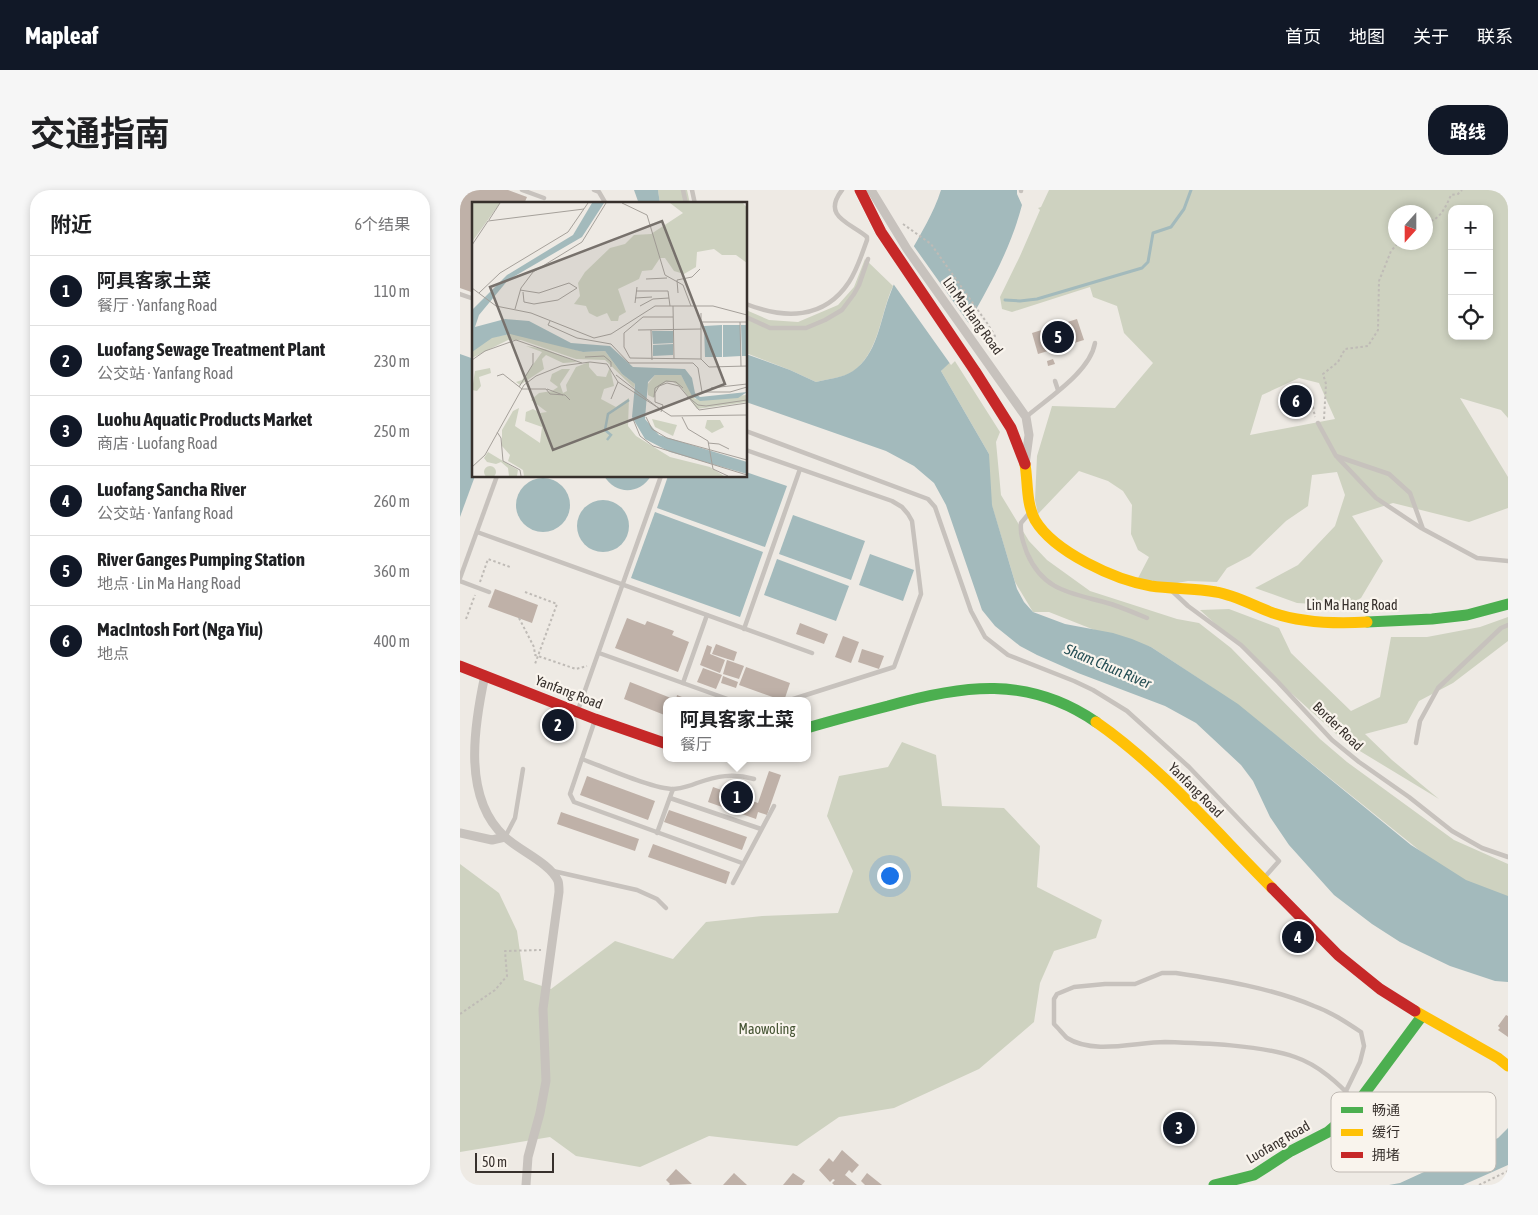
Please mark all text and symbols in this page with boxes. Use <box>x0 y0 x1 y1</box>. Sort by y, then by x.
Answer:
text: Mapleaf <box>25 22 98 49</box>
text: 首页 <box>1285 26 1321 47</box>
text: 地图 <box>1349 26 1385 47</box>
text: 关于 <box>1413 26 1449 47</box>
text: 联系 <box>1477 26 1513 47</box>
button: 路线 <box>1428 105 1508 155</box>
text: 交通指南 <box>30 113 170 153</box>
inset map <box>472 202 748 478</box>
north arrow <box>1388 205 1433 250</box>
map controls <box>1448 205 1493 340</box>
button: + <box>1448 205 1493 250</box>
text: 附近 <box>50 212 92 236</box>
text: 6个结果 <box>354 215 410 233</box>
button: − <box>1448 250 1493 295</box>
text: 阿具客家土菜 <box>97 269 211 291</box>
street label: Lin Ma Hang Road <box>940 274 1006 358</box>
text: 1 <box>62 282 70 300</box>
text: 110 m <box>374 282 410 300</box>
button: locate <box>1448 295 1493 340</box>
text: 餐厅 · Yanfang Road <box>97 296 217 314</box>
pin: 5 <box>1042 318 1074 356</box>
text: Luofang Sewage Treatment Plant <box>97 338 325 360</box>
text: 2 <box>62 352 70 370</box>
text: 230 m <box>374 352 410 370</box>
text: 公交站 · Yanfang Road <box>97 364 233 382</box>
pin: 6 <box>1280 382 1312 420</box>
text: Luohu Aquatic Products Market <box>97 408 312 430</box>
text: 3 <box>62 422 70 440</box>
text: 250 m <box>374 422 410 440</box>
text: 商店 · Luofang Road <box>97 434 217 452</box>
text: Luofang Sancha River <box>97 478 246 500</box>
text: 4 <box>62 492 70 510</box>
text: 260 m <box>374 492 410 510</box>
text: 公交站 · Yanfang Road <box>97 504 233 522</box>
text: River Ganges Pumping Station <box>97 548 305 570</box>
text: 5 <box>62 562 70 580</box>
text: 360 m <box>374 562 410 580</box>
text: 地点 · Lin Ma Hang Road <box>97 574 241 592</box>
street label: Lin Ma Hang Road <box>1306 597 1398 613</box>
text: MacIntosh Fort (Nga Yiu) <box>97 618 263 640</box>
text: 6 <box>62 632 70 650</box>
text: 400 m <box>374 632 410 650</box>
water label: Sham Chun River <box>1061 640 1154 692</box>
text: 地点 <box>97 644 129 662</box>
street label: Yanfang Road <box>533 672 605 712</box>
popup <box>663 697 811 762</box>
street label: Border Road <box>1310 698 1366 754</box>
pin: 2 <box>542 706 574 744</box>
text: 阿具客家土菜 <box>680 708 794 730</box>
text: 餐厅 <box>680 735 712 753</box>
street label: Yanfang Road <box>1165 759 1227 821</box>
pin: 1 <box>721 778 753 816</box>
your location <box>877 863 903 889</box>
pin: 4 <box>1282 918 1314 956</box>
park label: Maowoling <box>739 1021 795 1037</box>
legend <box>1331 1092 1496 1172</box>
text: 畅通 <box>1372 1102 1400 1118</box>
pin: 3 <box>1163 1109 1195 1147</box>
street label: Luofang Road <box>1243 1117 1313 1167</box>
text: 缓行 <box>1372 1124 1400 1140</box>
text: 拥堵 <box>1372 1147 1400 1163</box>
scale bar <box>475 1150 554 1173</box>
text: 50 m <box>482 1154 507 1170</box>

